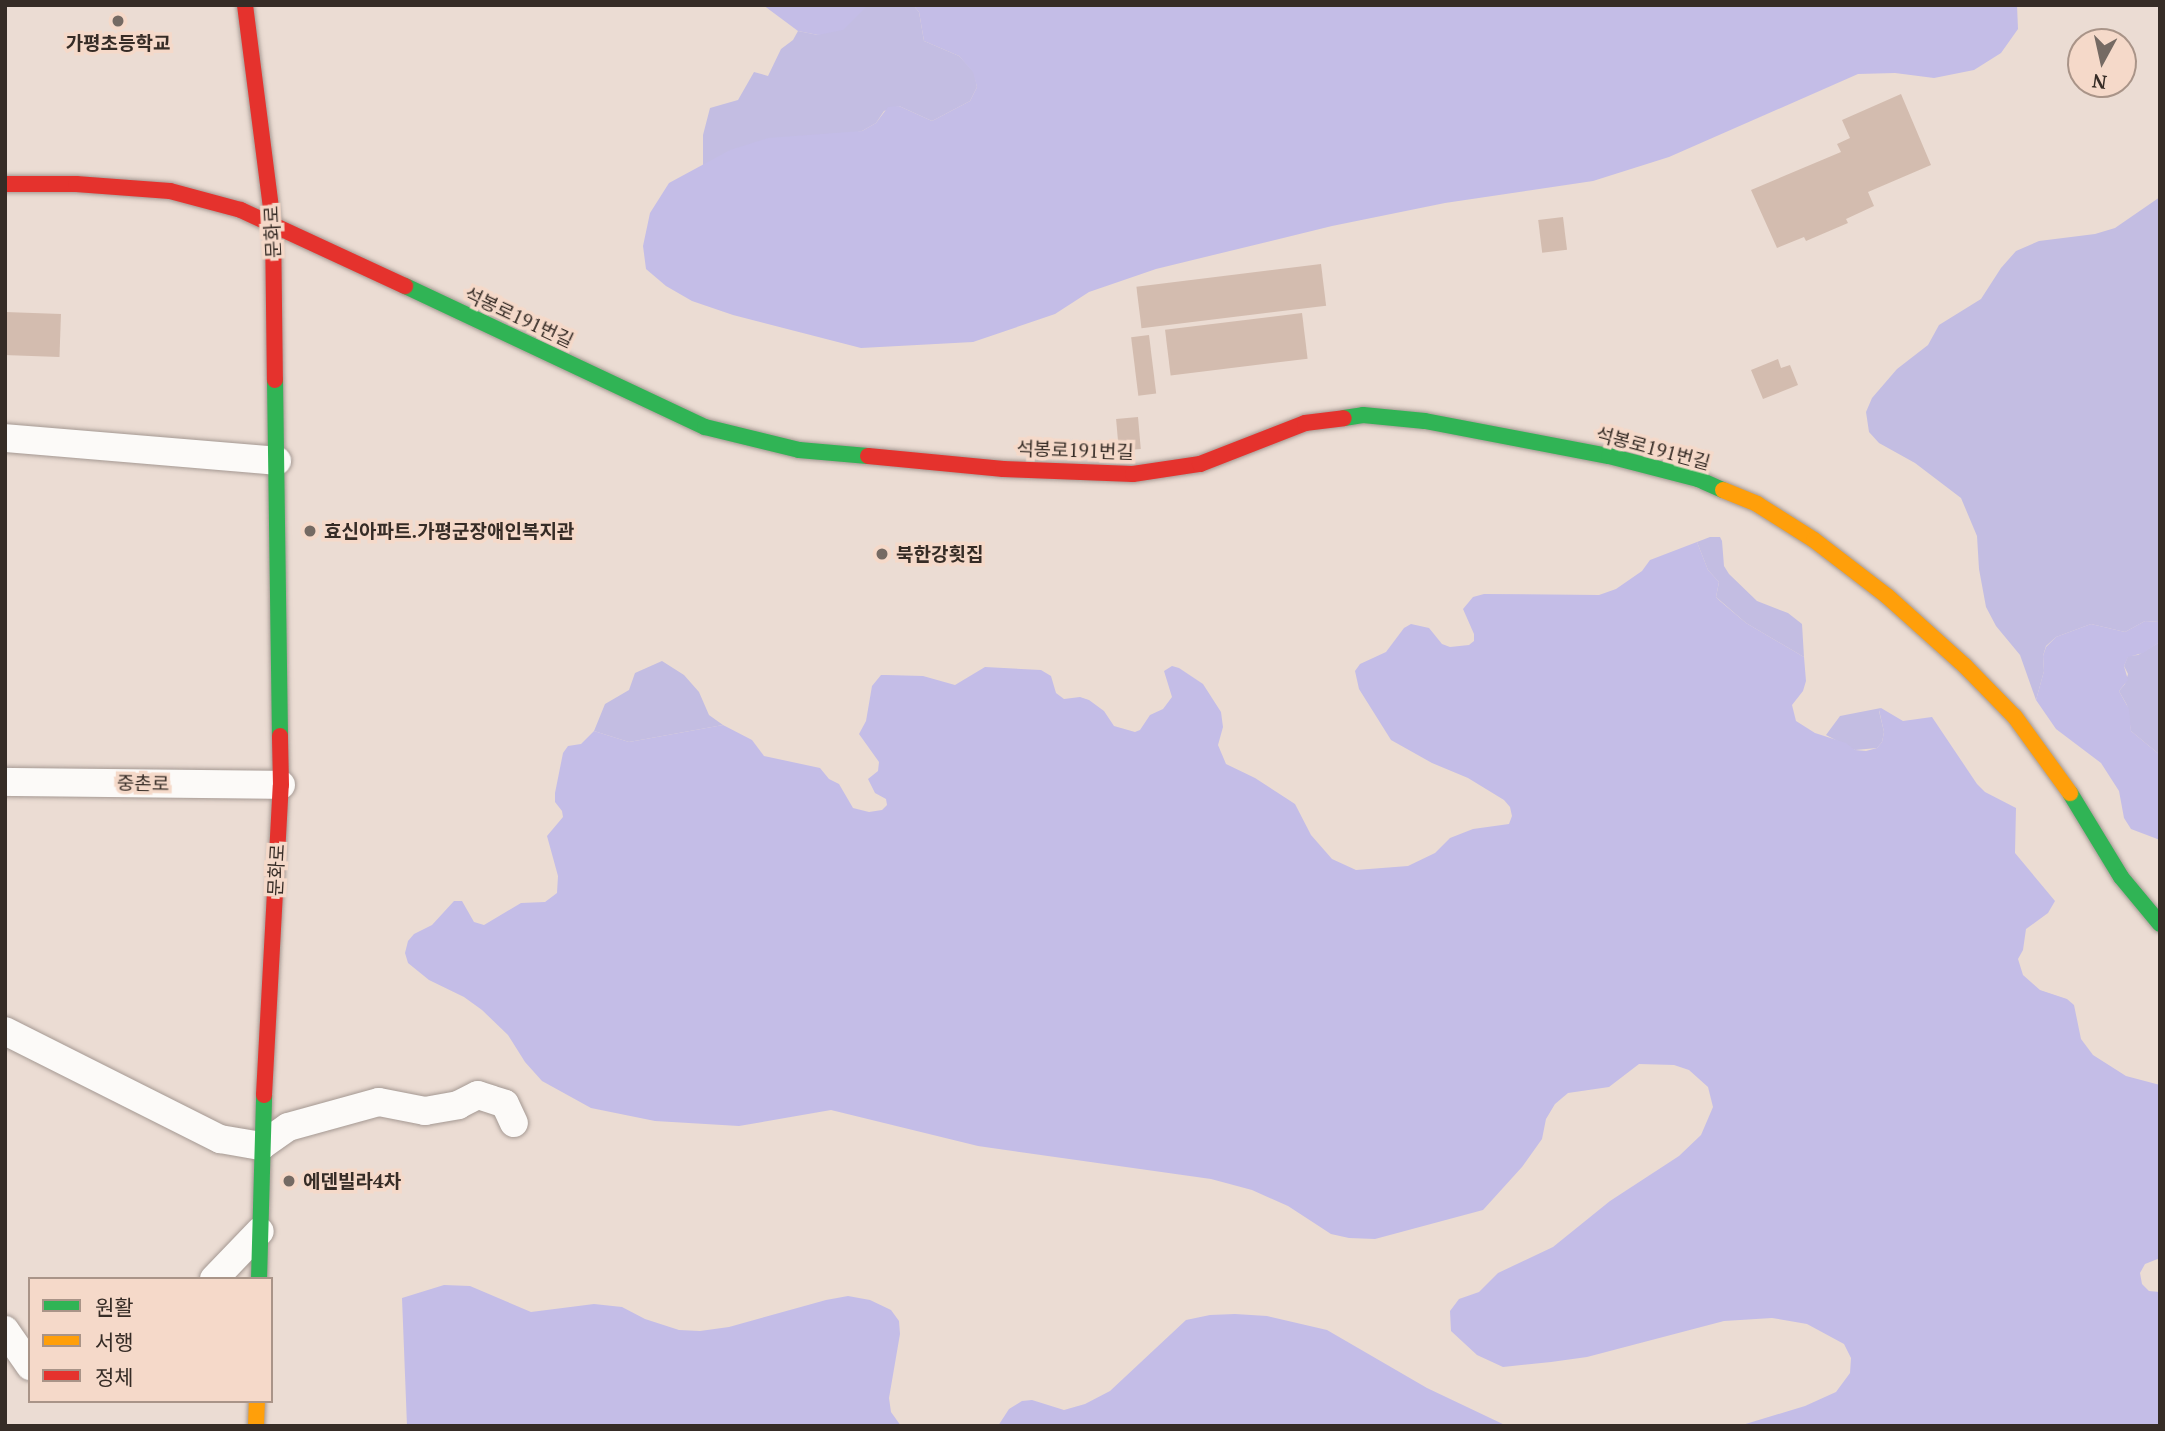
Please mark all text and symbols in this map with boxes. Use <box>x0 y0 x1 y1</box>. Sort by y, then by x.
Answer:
marker: 가평초등학교 <box>110 13 126 29</box>
north arrow <box>2067 28 2137 98</box>
place label: 가평초등학교 <box>66 32 170 54</box>
text: N <box>2090 69 2108 96</box>
street label: 문화로 <box>259 205 285 259</box>
street label: 석봉로191번길 <box>461 282 577 352</box>
street label: 석봉로191번길 <box>1593 422 1713 474</box>
street label: 석봉로191번길 <box>1016 437 1134 463</box>
place label: 효신아파트.가평군장애인복지관 <box>324 520 574 542</box>
marker: 효신아파트.가평군장애인복지관 <box>302 523 318 539</box>
place label: 북한강횟집 <box>896 543 983 565</box>
marker: 북한강횟집 <box>874 546 890 562</box>
street label: 중촌로 <box>117 771 169 795</box>
street label: 문화로 <box>263 843 289 897</box>
place label: 에덴빌라4차 <box>303 1170 401 1192</box>
marker: 에덴빌라4차 <box>281 1173 297 1189</box>
legend <box>28 1277 273 1403</box>
text: 원활 <box>95 1293 134 1321</box>
text: 서행 <box>95 1328 134 1356</box>
text: 정체 <box>95 1363 134 1391</box>

